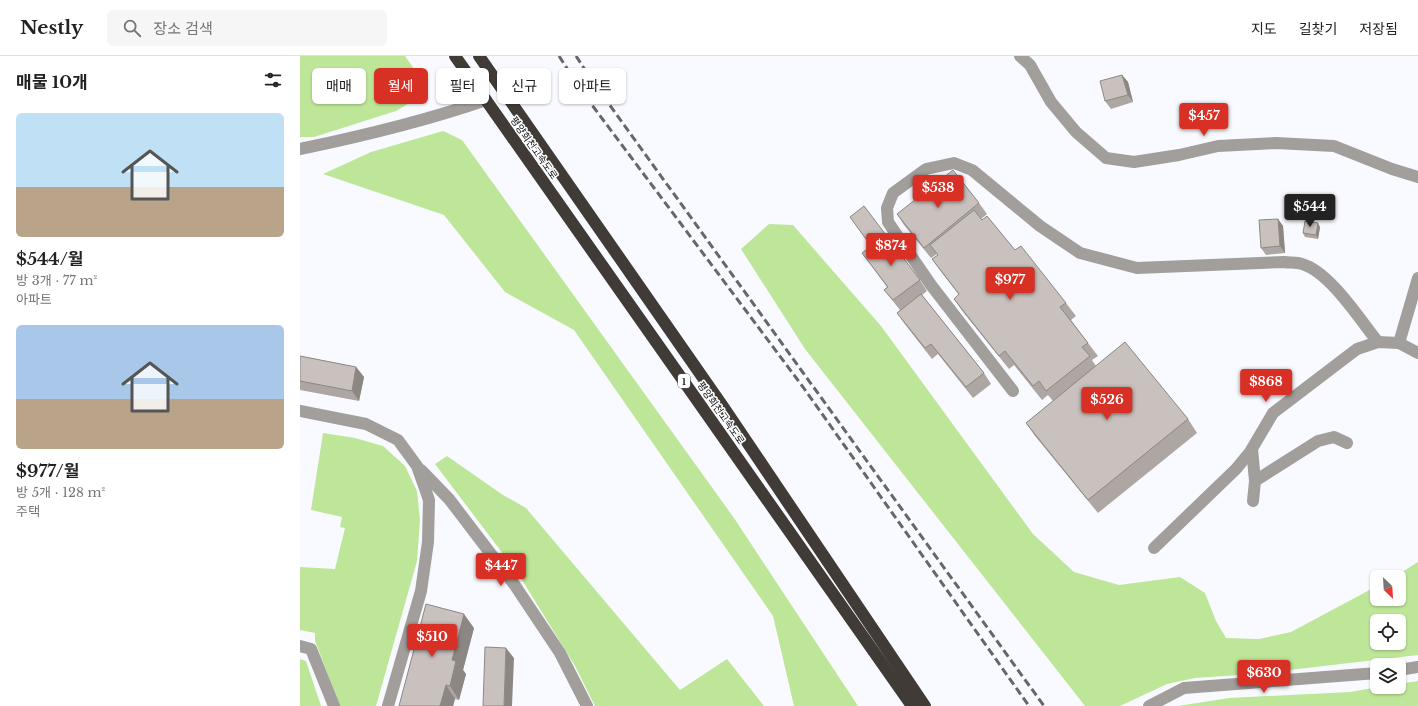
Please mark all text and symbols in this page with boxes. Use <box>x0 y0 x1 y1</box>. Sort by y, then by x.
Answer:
search box <box>107 10 387 46</box>
text: Nestly <box>20 16 83 39</box>
icon: search <box>121 17 143 39</box>
text: 장소 검색 <box>153 19 213 38</box>
text: 지도 <box>1251 20 1277 38</box>
text: 길찾기 <box>1299 20 1337 38</box>
text: 저장됨 <box>1359 20 1398 38</box>
chip: 매매 <box>312 68 366 104</box>
chip: 월세 <box>374 68 428 104</box>
chip: 필터 <box>436 68 489 104</box>
chip: 신규 <box>497 68 551 104</box>
chip: 아파트 <box>559 68 626 104</box>
icon: filters <box>262 69 284 91</box>
text: 매물 10개 <box>16 72 88 93</box>
pin: $457 <box>1180 103 1228 137</box>
text: $457 <box>1188 107 1220 124</box>
street label: 평양희천고속도로 <box>508 114 560 182</box>
icon: home <box>114 139 186 211</box>
pin: $538 <box>914 175 962 209</box>
text: $538 <box>922 179 954 196</box>
pin: $544 <box>1286 194 1334 228</box>
text: $544 <box>1293 198 1327 215</box>
pin: $874 <box>867 233 915 267</box>
text: $874 <box>875 237 907 254</box>
text: $544/월 <box>16 249 83 270</box>
pin: $977 <box>986 267 1034 301</box>
text: $977 <box>995 271 1025 288</box>
text: 방 3개 · 77 m² <box>16 272 97 289</box>
text: 아파트 <box>16 291 52 308</box>
icon: home <box>114 351 186 423</box>
pin: $868 <box>1242 369 1290 403</box>
text: $868 <box>1249 373 1283 390</box>
road number: 1 <box>678 374 690 388</box>
street label: 평양희천고속도로 <box>695 379 747 447</box>
pin: $526 <box>1083 387 1131 421</box>
text: $526 <box>1090 391 1124 408</box>
text: $977/월 <box>16 461 79 482</box>
text: 방 5개 · 128 m² <box>16 484 105 501</box>
text: 주택 <box>16 503 40 520</box>
pin: $447 <box>477 553 525 587</box>
text: $447 <box>485 557 517 574</box>
north arrow <box>1370 570 1406 606</box>
map controls <box>1370 570 1406 694</box>
button: locate <box>1370 614 1406 650</box>
pin: $510 <box>408 624 456 658</box>
text: $510 <box>416 628 448 645</box>
button: layers <box>1370 658 1406 694</box>
pin: $630 <box>1240 660 1288 694</box>
text: $630 <box>1246 664 1282 681</box>

